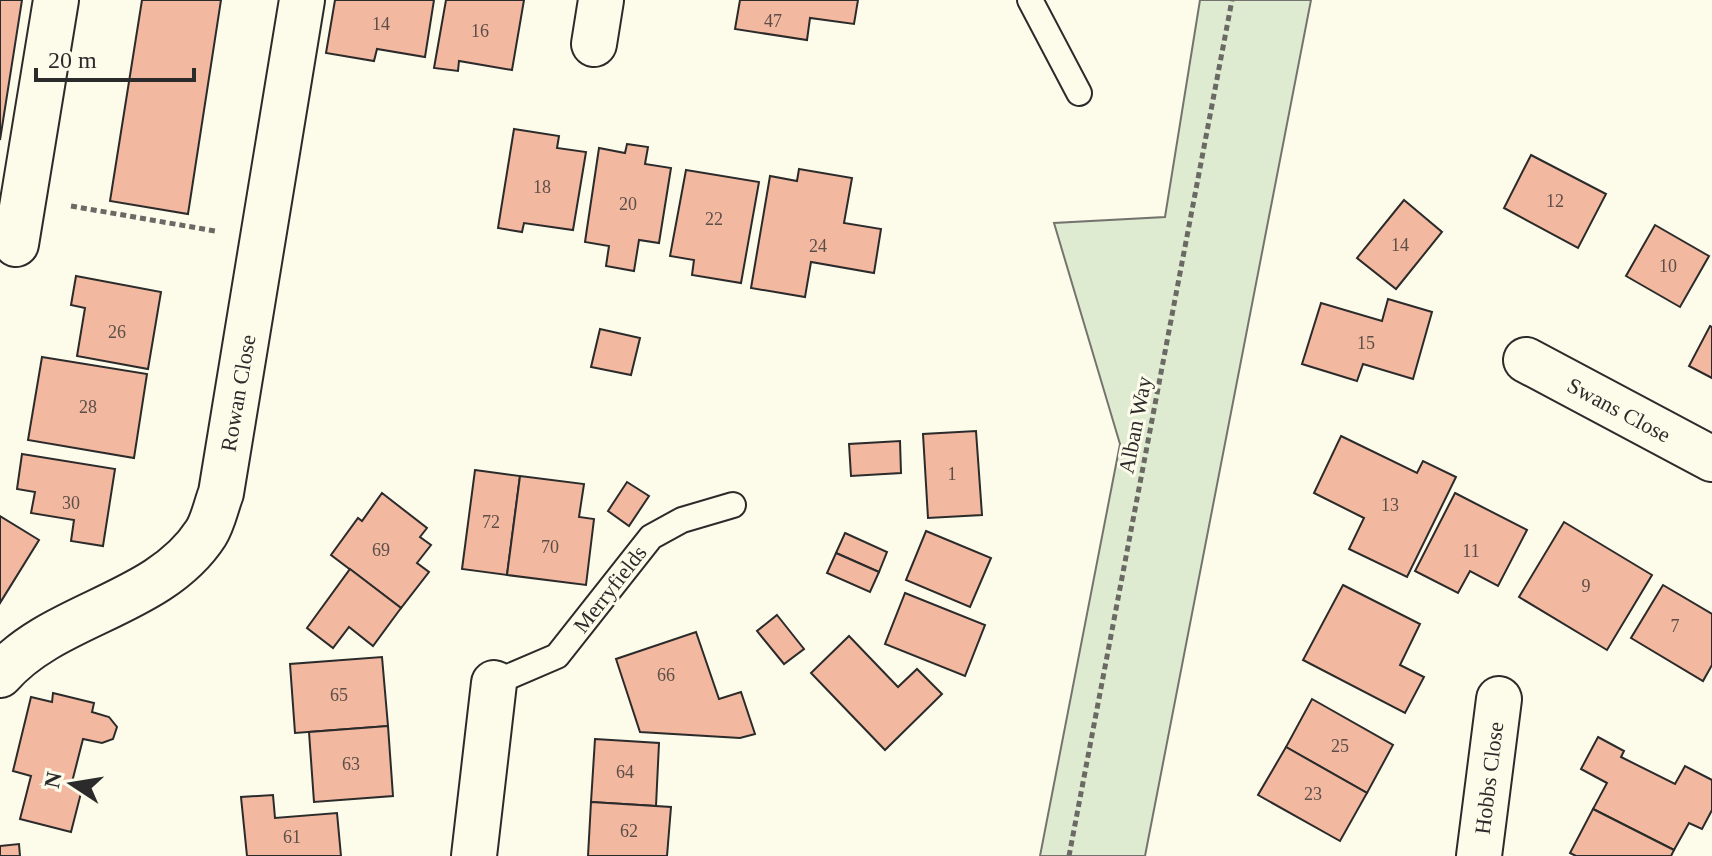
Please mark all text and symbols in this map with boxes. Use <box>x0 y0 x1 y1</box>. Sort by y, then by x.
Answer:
house number: 47 <box>764 11 782 31</box>
house number: 14 <box>372 14 390 34</box>
house number: 16 <box>471 21 489 41</box>
scale bar <box>36 32 194 82</box>
text: 20 m <box>48 47 97 73</box>
house number: 18 <box>533 177 551 197</box>
house number: 12 <box>1546 191 1564 211</box>
house number: 20 <box>619 194 637 214</box>
house number: 22 <box>705 209 723 229</box>
house number: 14 <box>1391 235 1409 255</box>
house number: 24 <box>809 236 827 256</box>
house number: 10 <box>1659 256 1677 276</box>
house number: 26 <box>108 322 126 342</box>
street label: Rowan Close <box>215 333 261 453</box>
house number: 15 <box>1357 333 1375 353</box>
street label: Swans Close <box>1563 372 1675 448</box>
street label: Alban Way <box>1113 374 1157 476</box>
house number: 28 <box>79 397 97 417</box>
house number: 1 <box>948 464 957 484</box>
house number: 30 <box>62 493 80 513</box>
house number: 13 <box>1381 495 1399 515</box>
house number: 72 <box>482 512 500 532</box>
house number: 70 <box>541 537 559 557</box>
house number: 69 <box>372 540 390 560</box>
street label: Merryfields <box>568 540 652 638</box>
house number: 11 <box>1462 541 1480 561</box>
house number: 9 <box>1582 576 1591 596</box>
house number: 7 <box>1671 616 1680 636</box>
house number: 66 <box>657 665 675 685</box>
house number: 65 <box>330 685 348 705</box>
street label: Hobbs Close <box>1470 720 1508 836</box>
house number: 25 <box>1331 736 1349 756</box>
north arrow <box>32 744 112 824</box>
house number: 63 <box>342 754 360 774</box>
house number: 64 <box>616 762 634 782</box>
text: N <box>39 769 67 790</box>
house number: 23 <box>1304 784 1322 804</box>
house number: 62 <box>620 821 638 841</box>
house number: 61 <box>283 827 301 847</box>

